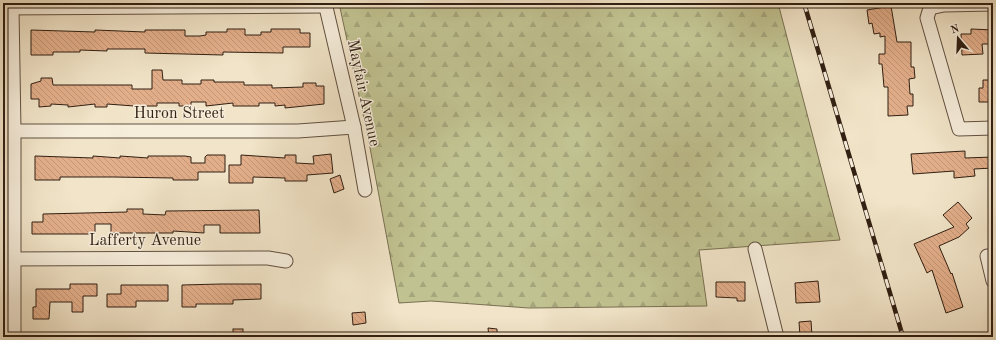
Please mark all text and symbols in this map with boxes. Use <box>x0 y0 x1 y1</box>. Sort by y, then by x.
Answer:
north arrow <box>938 18 978 58</box>
text: N <box>949 23 962 37</box>
street label: Mayfair Avenue <box>344 38 382 148</box>
street label: Huron Street <box>133 106 225 122</box>
street label: Lafferty Avenue <box>89 233 201 249</box>

